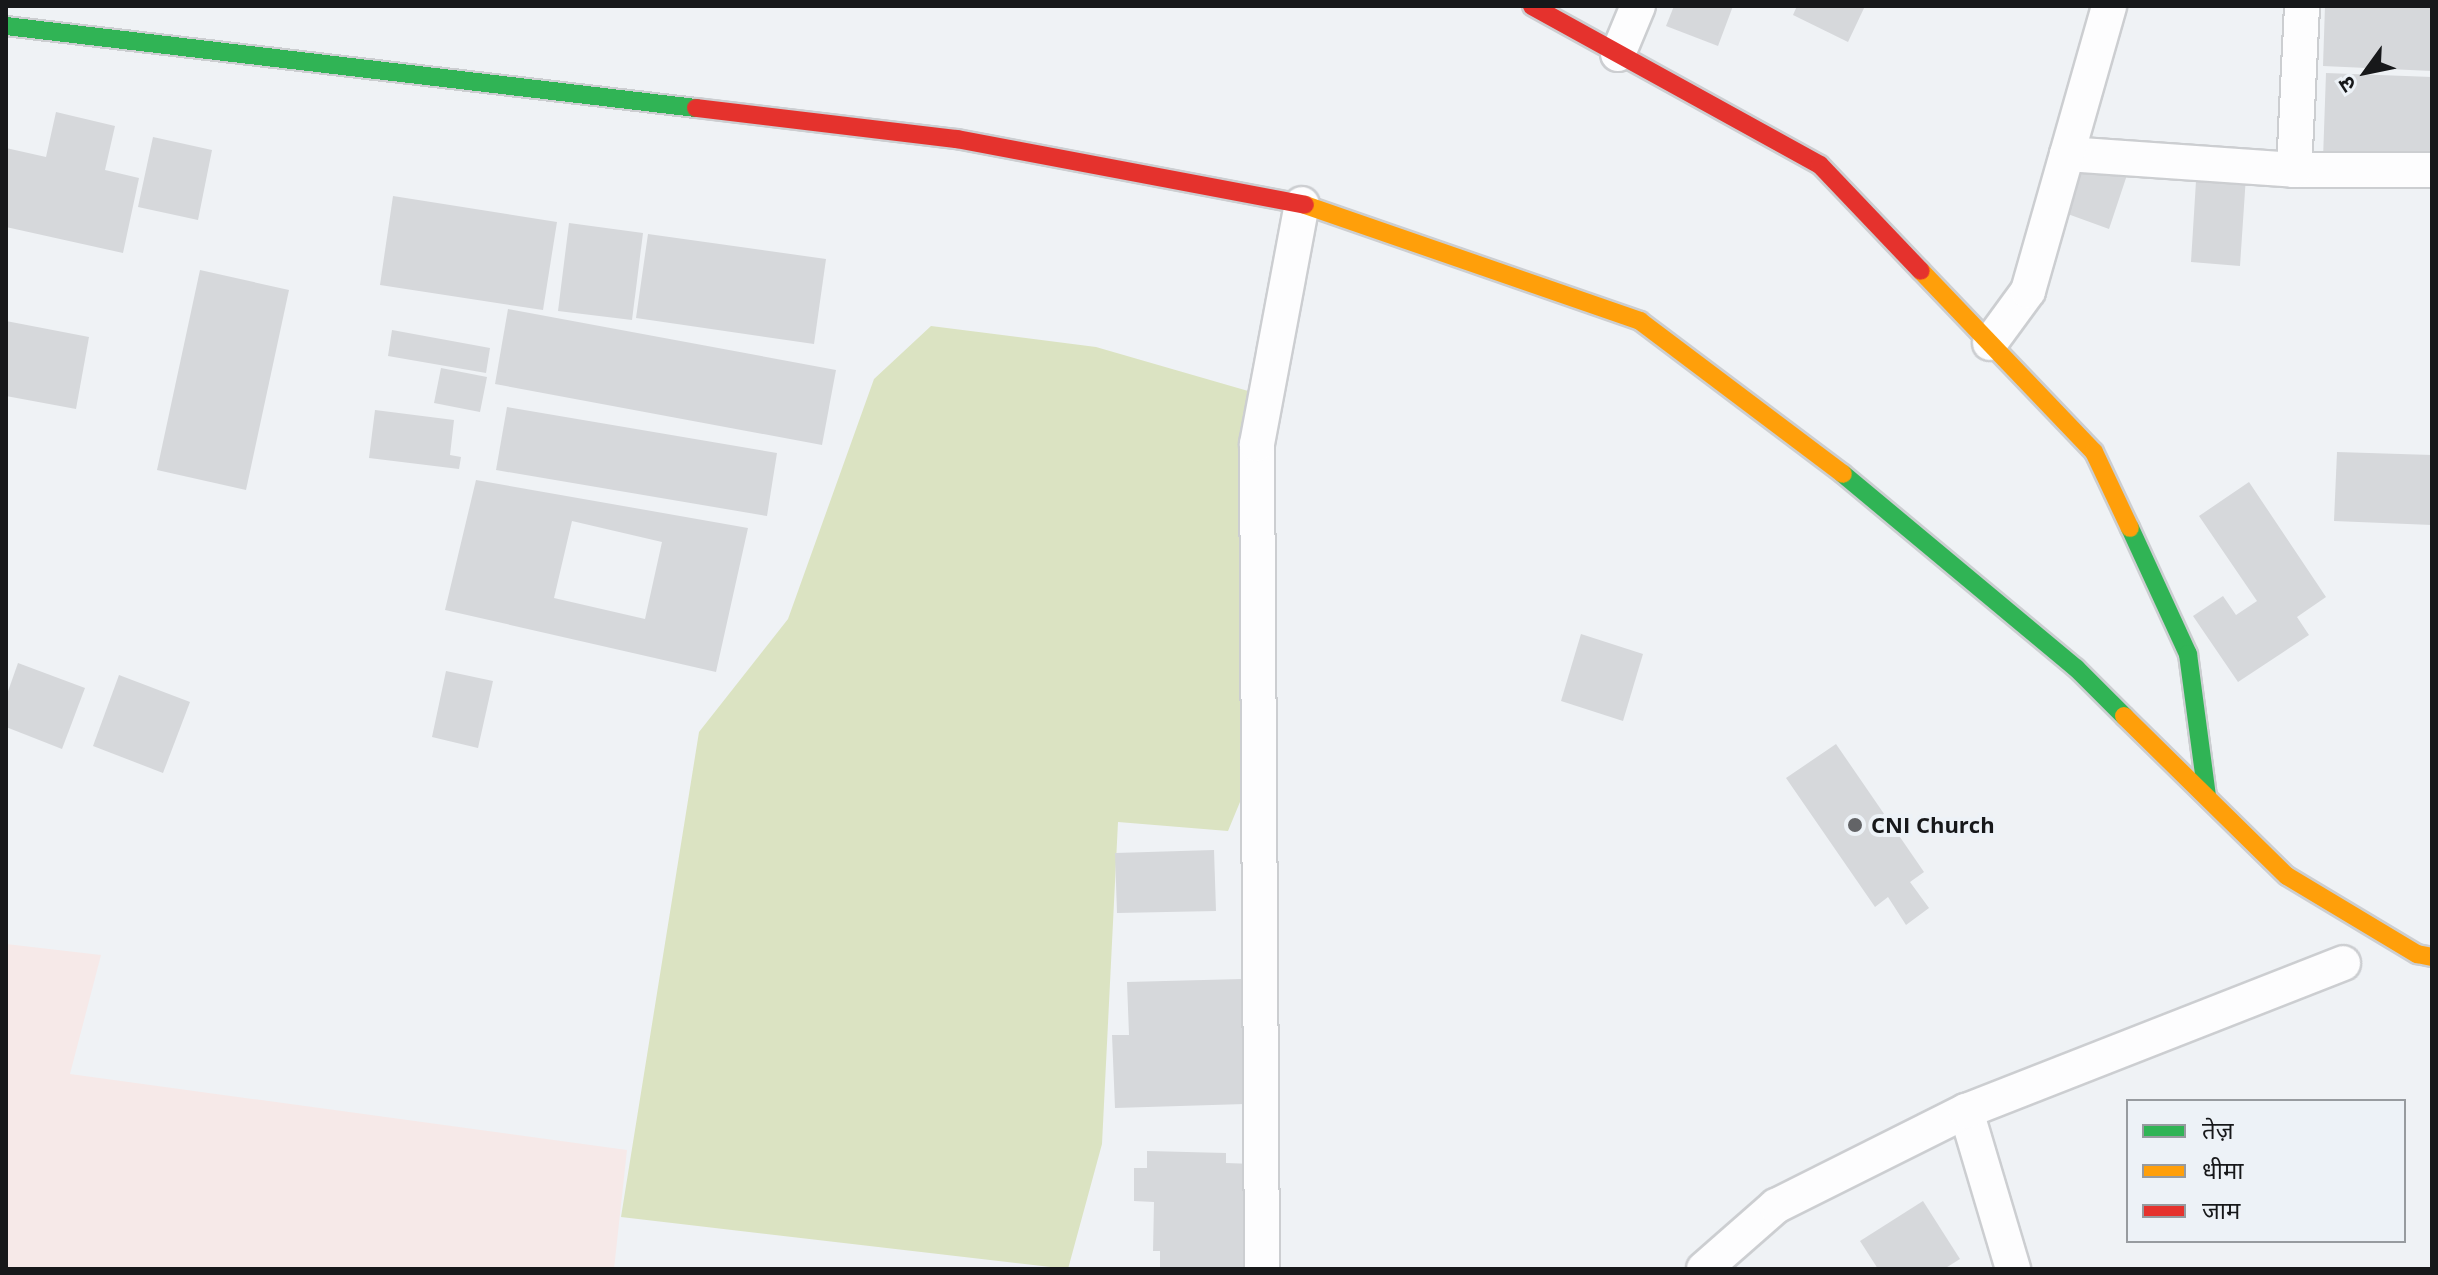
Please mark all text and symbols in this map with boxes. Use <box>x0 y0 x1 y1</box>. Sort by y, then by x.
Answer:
north arrow <box>2326 32 2406 112</box>
text: उ <box>2330 72 2362 99</box>
place label: CNI Church <box>1871 812 1995 838</box>
marker: CNI Church <box>1846 816 1864 834</box>
legend <box>2126 1099 2406 1243</box>
text: तेज़ <box>2202 1113 2234 1146</box>
text: धीमा <box>2202 1153 2244 1186</box>
text: जाम <box>2202 1193 2240 1226</box>

